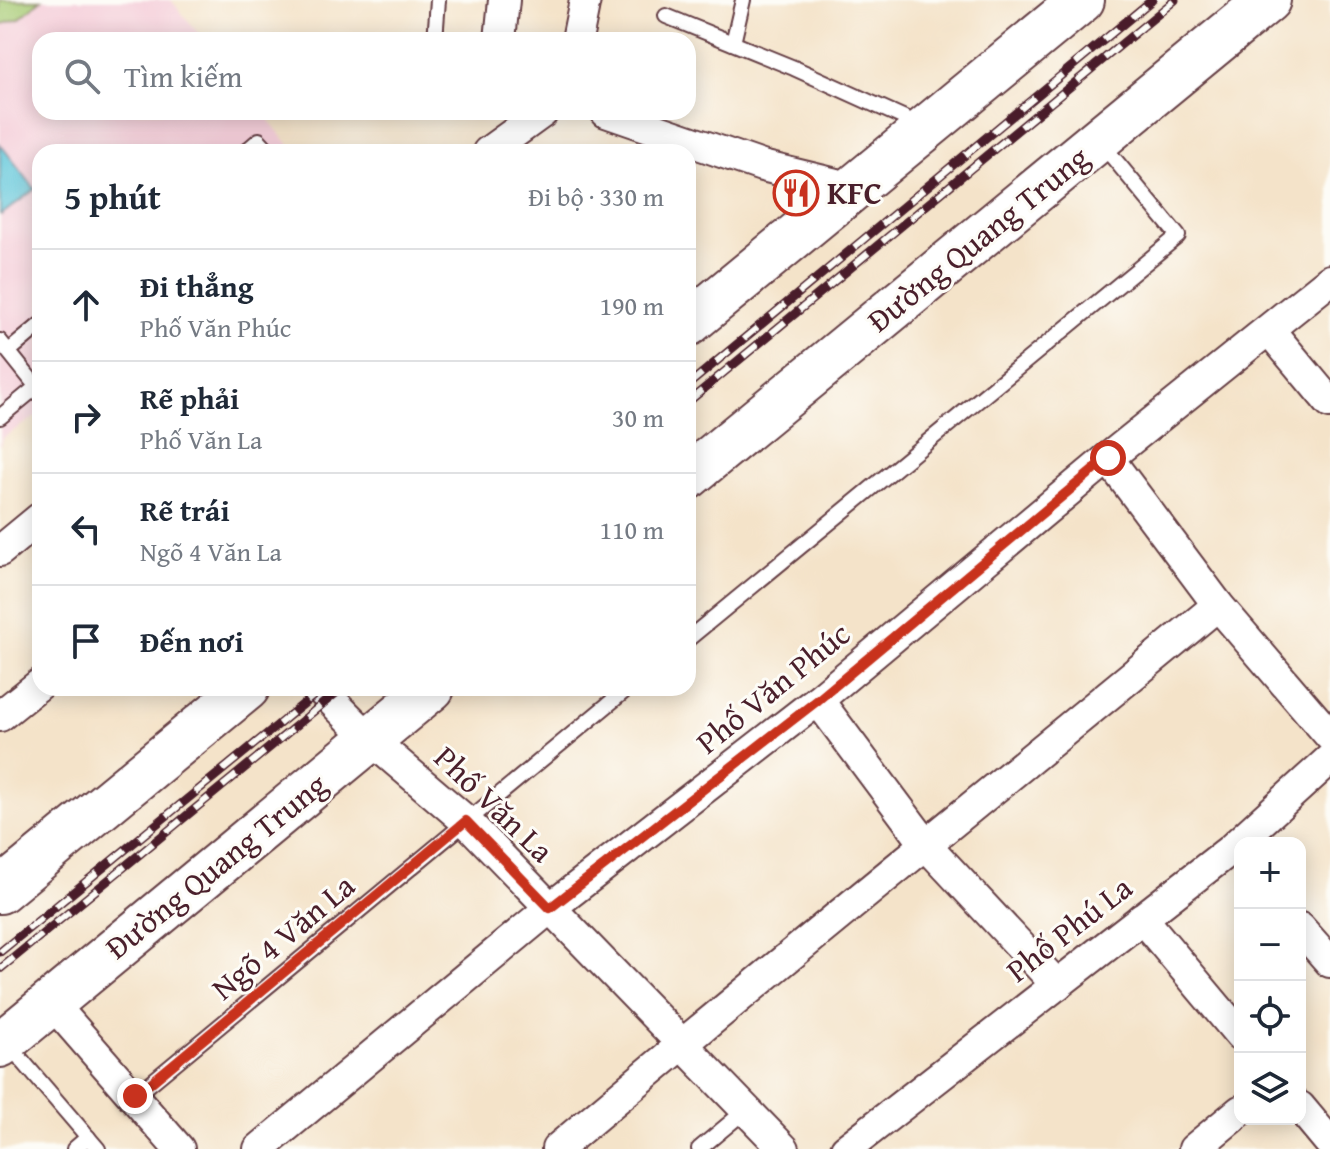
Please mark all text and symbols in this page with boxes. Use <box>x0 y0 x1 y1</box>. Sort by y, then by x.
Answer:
search box <box>32 32 696 120</box>
icon: search <box>60 54 104 98</box>
text: Tìm kiếm <box>124 54 243 98</box>
street label: Đường Quang Trung <box>857 134 1099 343</box>
restaurant icon: KFC <box>772 169 820 217</box>
place label: KFC <box>827 169 882 216</box>
text: 5 phút <box>64 172 161 221</box>
text: Đi bộ · 330 m <box>528 177 664 216</box>
text: Đi thẳng <box>140 264 253 308</box>
icon: ahead <box>64 283 108 327</box>
text: 190 m <box>599 286 664 325</box>
text: Phố Văn Phúc <box>140 308 291 347</box>
text: Rẽ phải <box>140 376 239 420</box>
icon: right <box>64 395 108 439</box>
text: 30 m <box>612 398 664 437</box>
text: Phố Văn La <box>140 420 262 459</box>
route start <box>1090 440 1126 476</box>
text: Rẽ trái <box>140 488 230 532</box>
icon: left <box>64 507 108 551</box>
text: 110 m <box>599 510 664 549</box>
text: Ngõ 4 Văn La <box>140 532 282 571</box>
street label: Phố Văn Phúc <box>686 611 860 764</box>
icon: arrive <box>64 619 108 663</box>
text: Đến nơi <box>140 619 244 663</box>
street label: Phố Văn La <box>424 735 565 873</box>
street label: Đường Quang Trung <box>95 761 337 970</box>
map controls <box>1234 837 1306 1125</box>
button: + <box>1234 837 1306 909</box>
street label: Ngõ 4 Văn La <box>201 863 365 1011</box>
street label: Phố Phú La <box>996 864 1142 993</box>
button: − <box>1234 909 1306 981</box>
button: locate <box>1234 981 1306 1053</box>
button: layers <box>1234 1053 1306 1125</box>
route end <box>117 1078 153 1114</box>

